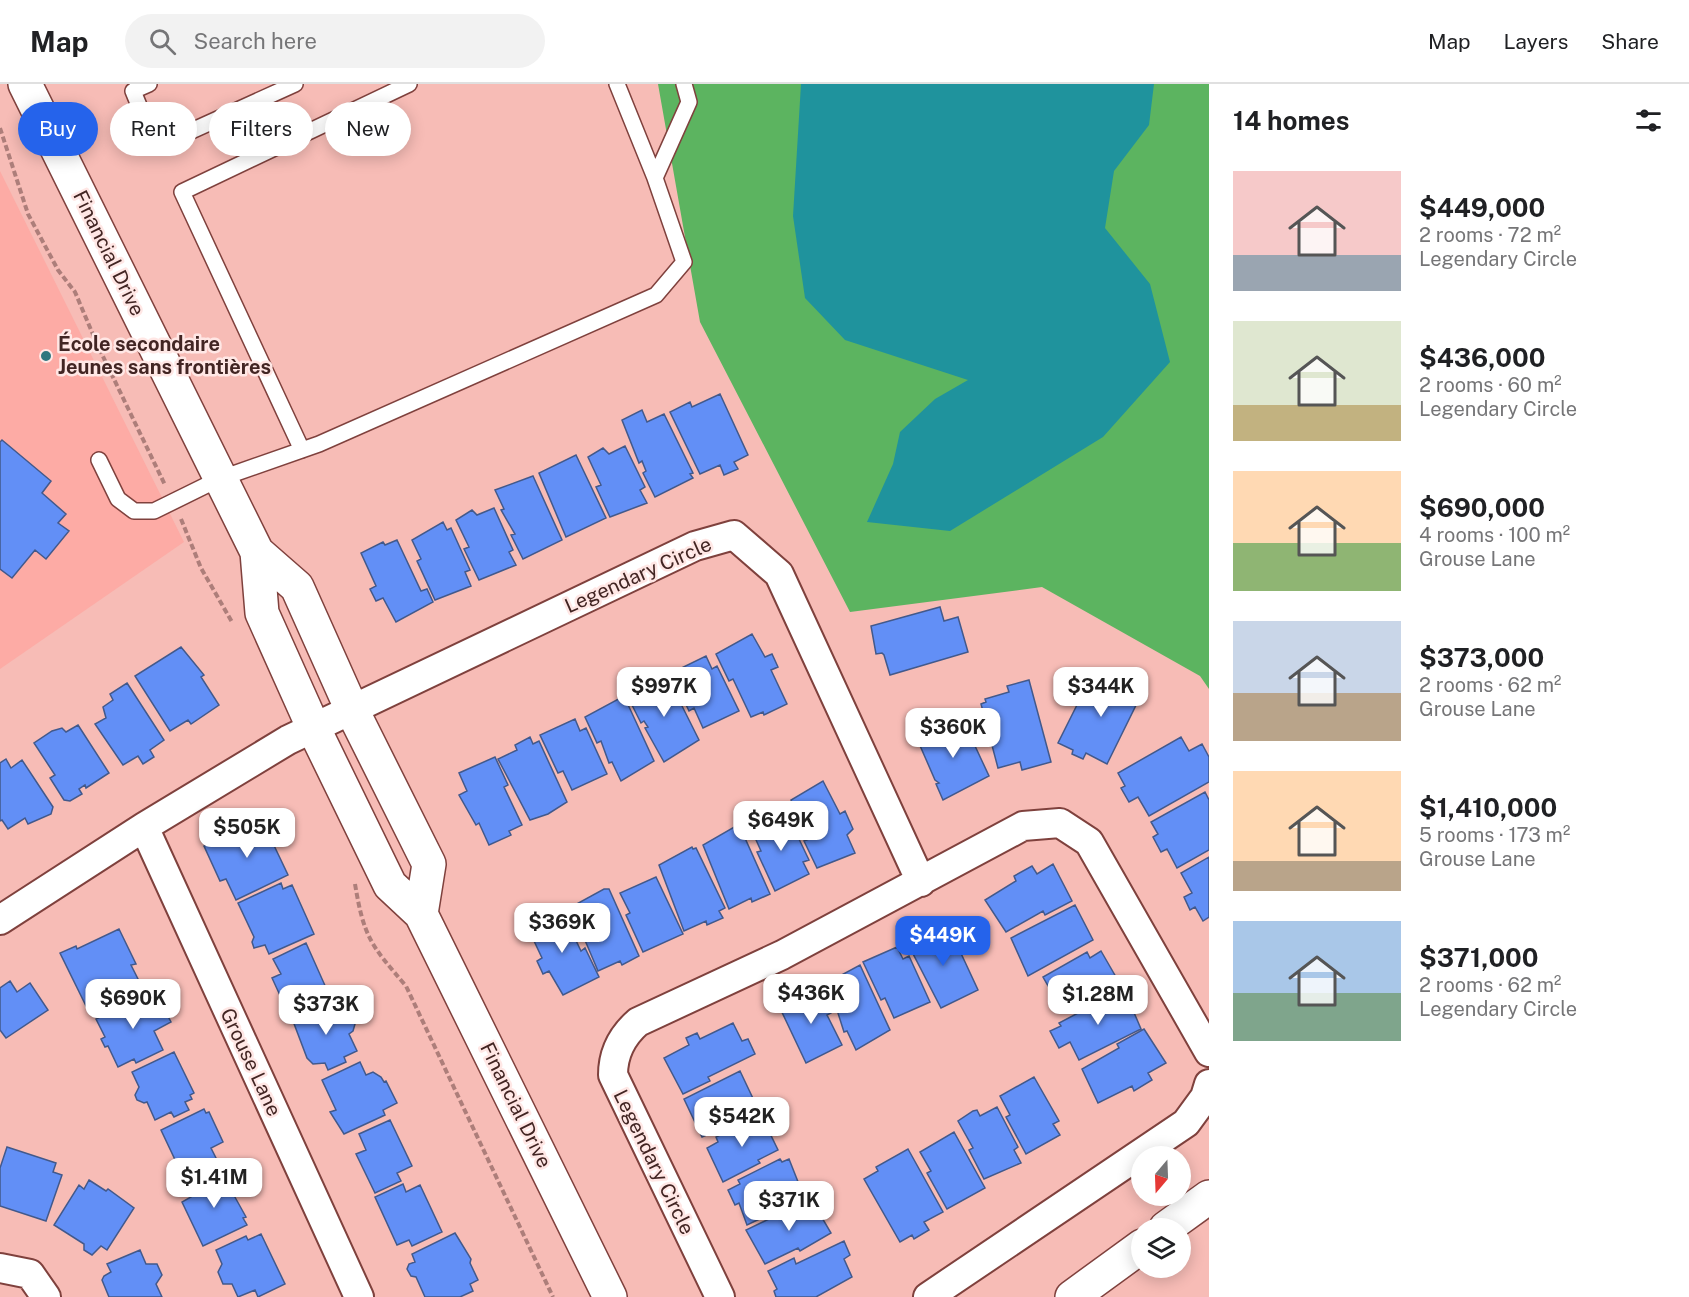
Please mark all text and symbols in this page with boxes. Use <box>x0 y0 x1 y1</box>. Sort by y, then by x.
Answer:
search box <box>125 14 545 68</box>
text: Map <box>30 25 89 58</box>
icon: search <box>146 25 179 58</box>
text: Search here <box>194 28 317 54</box>
text: Map <box>1428 29 1471 54</box>
text: Layers <box>1504 29 1568 54</box>
text: Share <box>1601 29 1659 54</box>
chip: Buy <box>18 102 98 156</box>
chip: Rent <box>110 102 197 156</box>
chip: Filters <box>209 102 313 156</box>
chip: New <box>325 102 411 156</box>
icon: filters <box>1632 104 1665 137</box>
text: 14 homes <box>1233 105 1349 136</box>
street label: Financial Drive <box>68 186 150 320</box>
text: $449,000 <box>1419 192 1545 223</box>
icon: home <box>1281 195 1353 267</box>
text: 2 rooms · 72 m² <box>1419 223 1561 247</box>
text: Legendary Circle <box>1419 247 1577 271</box>
place label: École secondaire Jeunes sans frontières <box>58 331 271 379</box>
text: $436,000 <box>1419 342 1545 373</box>
icon: home <box>1281 345 1353 417</box>
marker: École secondaire Jeunes sans frontières <box>39 349 53 363</box>
text: 2 rooms · 60 m² <box>1419 373 1562 397</box>
text: Legendary Circle <box>1419 397 1577 421</box>
text: $690,000 <box>1419 492 1545 523</box>
icon: home <box>1281 495 1353 567</box>
text: 4 rooms · 100 m² <box>1419 523 1570 547</box>
street label: Legendary Circle <box>561 532 715 618</box>
text: Grouse Lane <box>1419 547 1536 571</box>
text: $373,000 <box>1419 642 1544 673</box>
icon: home <box>1281 645 1353 717</box>
pin: $997K <box>622 667 706 718</box>
pin: $344K <box>1059 667 1143 718</box>
text: 2 rooms · 62 m² <box>1419 673 1561 697</box>
text: $997K <box>631 674 697 698</box>
text: $344K <box>1067 674 1135 698</box>
text: Grouse Lane <box>1419 697 1536 721</box>
pin: $360K <box>911 708 995 759</box>
text: $360K <box>919 715 987 739</box>
text: $1,410,000 <box>1419 792 1557 823</box>
icon: home <box>1281 795 1353 867</box>
pin: $649K <box>739 801 823 852</box>
pin: $505K <box>205 808 289 859</box>
text: $649K <box>747 808 815 832</box>
text: $505K <box>213 815 281 839</box>
text: 5 rooms · 173 m² <box>1419 823 1570 847</box>
text: Grouse Lane <box>1419 847 1536 871</box>
pin: $369K <box>520 903 604 954</box>
text: $369K <box>528 910 596 934</box>
pin: $449K <box>901 916 985 967</box>
text: $449K <box>909 923 977 947</box>
text: $371,000 <box>1419 942 1539 973</box>
icon: home <box>1281 945 1353 1017</box>
text: 2 rooms · 62 m² <box>1419 973 1561 997</box>
pin: $436K <box>769 974 853 1025</box>
pin: $1.28M <box>1049 975 1147 1026</box>
pin: $690K <box>91 979 175 1030</box>
text: $436K <box>777 981 845 1005</box>
text: $1.28M <box>1062 982 1134 1006</box>
pin: $373K <box>284 985 368 1036</box>
text: $690K <box>99 986 167 1010</box>
text: $373K <box>293 992 359 1016</box>
text: Legendary Circle <box>1419 997 1577 1021</box>
street label: Grouse Lane <box>215 1004 287 1120</box>
street label: Financial Drive <box>475 1038 557 1172</box>
street label: Legendary Circle <box>609 1086 699 1238</box>
pin: $542K <box>700 1097 784 1148</box>
text: $542K <box>708 1104 776 1128</box>
north arrow <box>1131 1146 1191 1206</box>
map controls <box>1131 1146 1191 1278</box>
pin: $1.41M <box>165 1158 263 1209</box>
text: $1.41M <box>180 1165 248 1189</box>
pin: $371K <box>747 1181 831 1232</box>
text: $371K <box>758 1188 820 1212</box>
button: layers <box>1131 1218 1191 1278</box>

